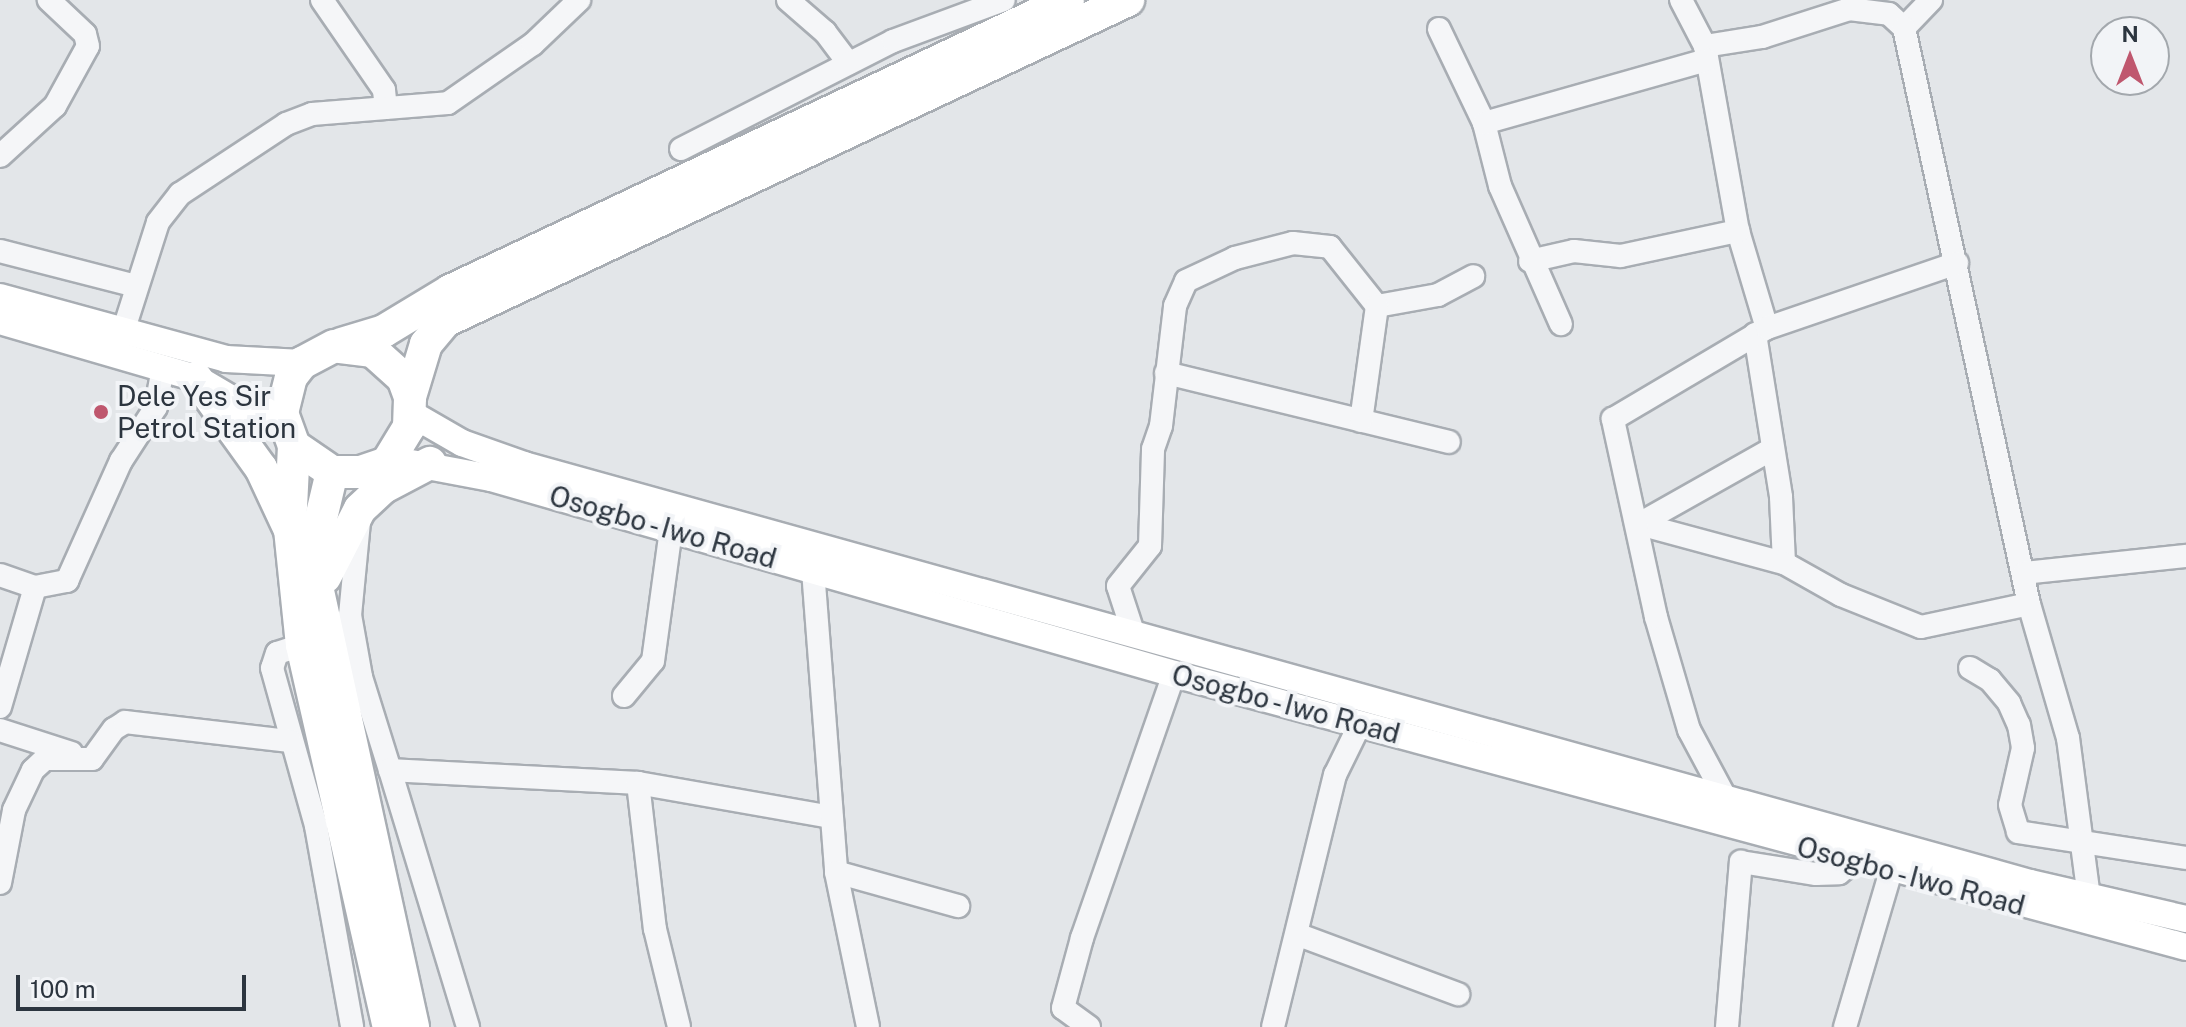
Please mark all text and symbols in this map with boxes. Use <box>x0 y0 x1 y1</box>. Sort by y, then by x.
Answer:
north arrow <box>2090 16 2170 96</box>
text: N <box>2121 21 2139 47</box>
place label: Dele Yes Sir Petrol Station <box>117 379 296 445</box>
marker: Dele Yes Sir Petrol Station <box>92 403 110 421</box>
street label: Osogbo - Iwo Road <box>542 477 784 577</box>
street label: Osogbo - Iwo Road <box>1164 656 1408 752</box>
street label: Osogbo - Iwo Road <box>1789 828 2033 924</box>
scale bar <box>20 959 250 1009</box>
text: 100 m <box>30 975 96 1003</box>

